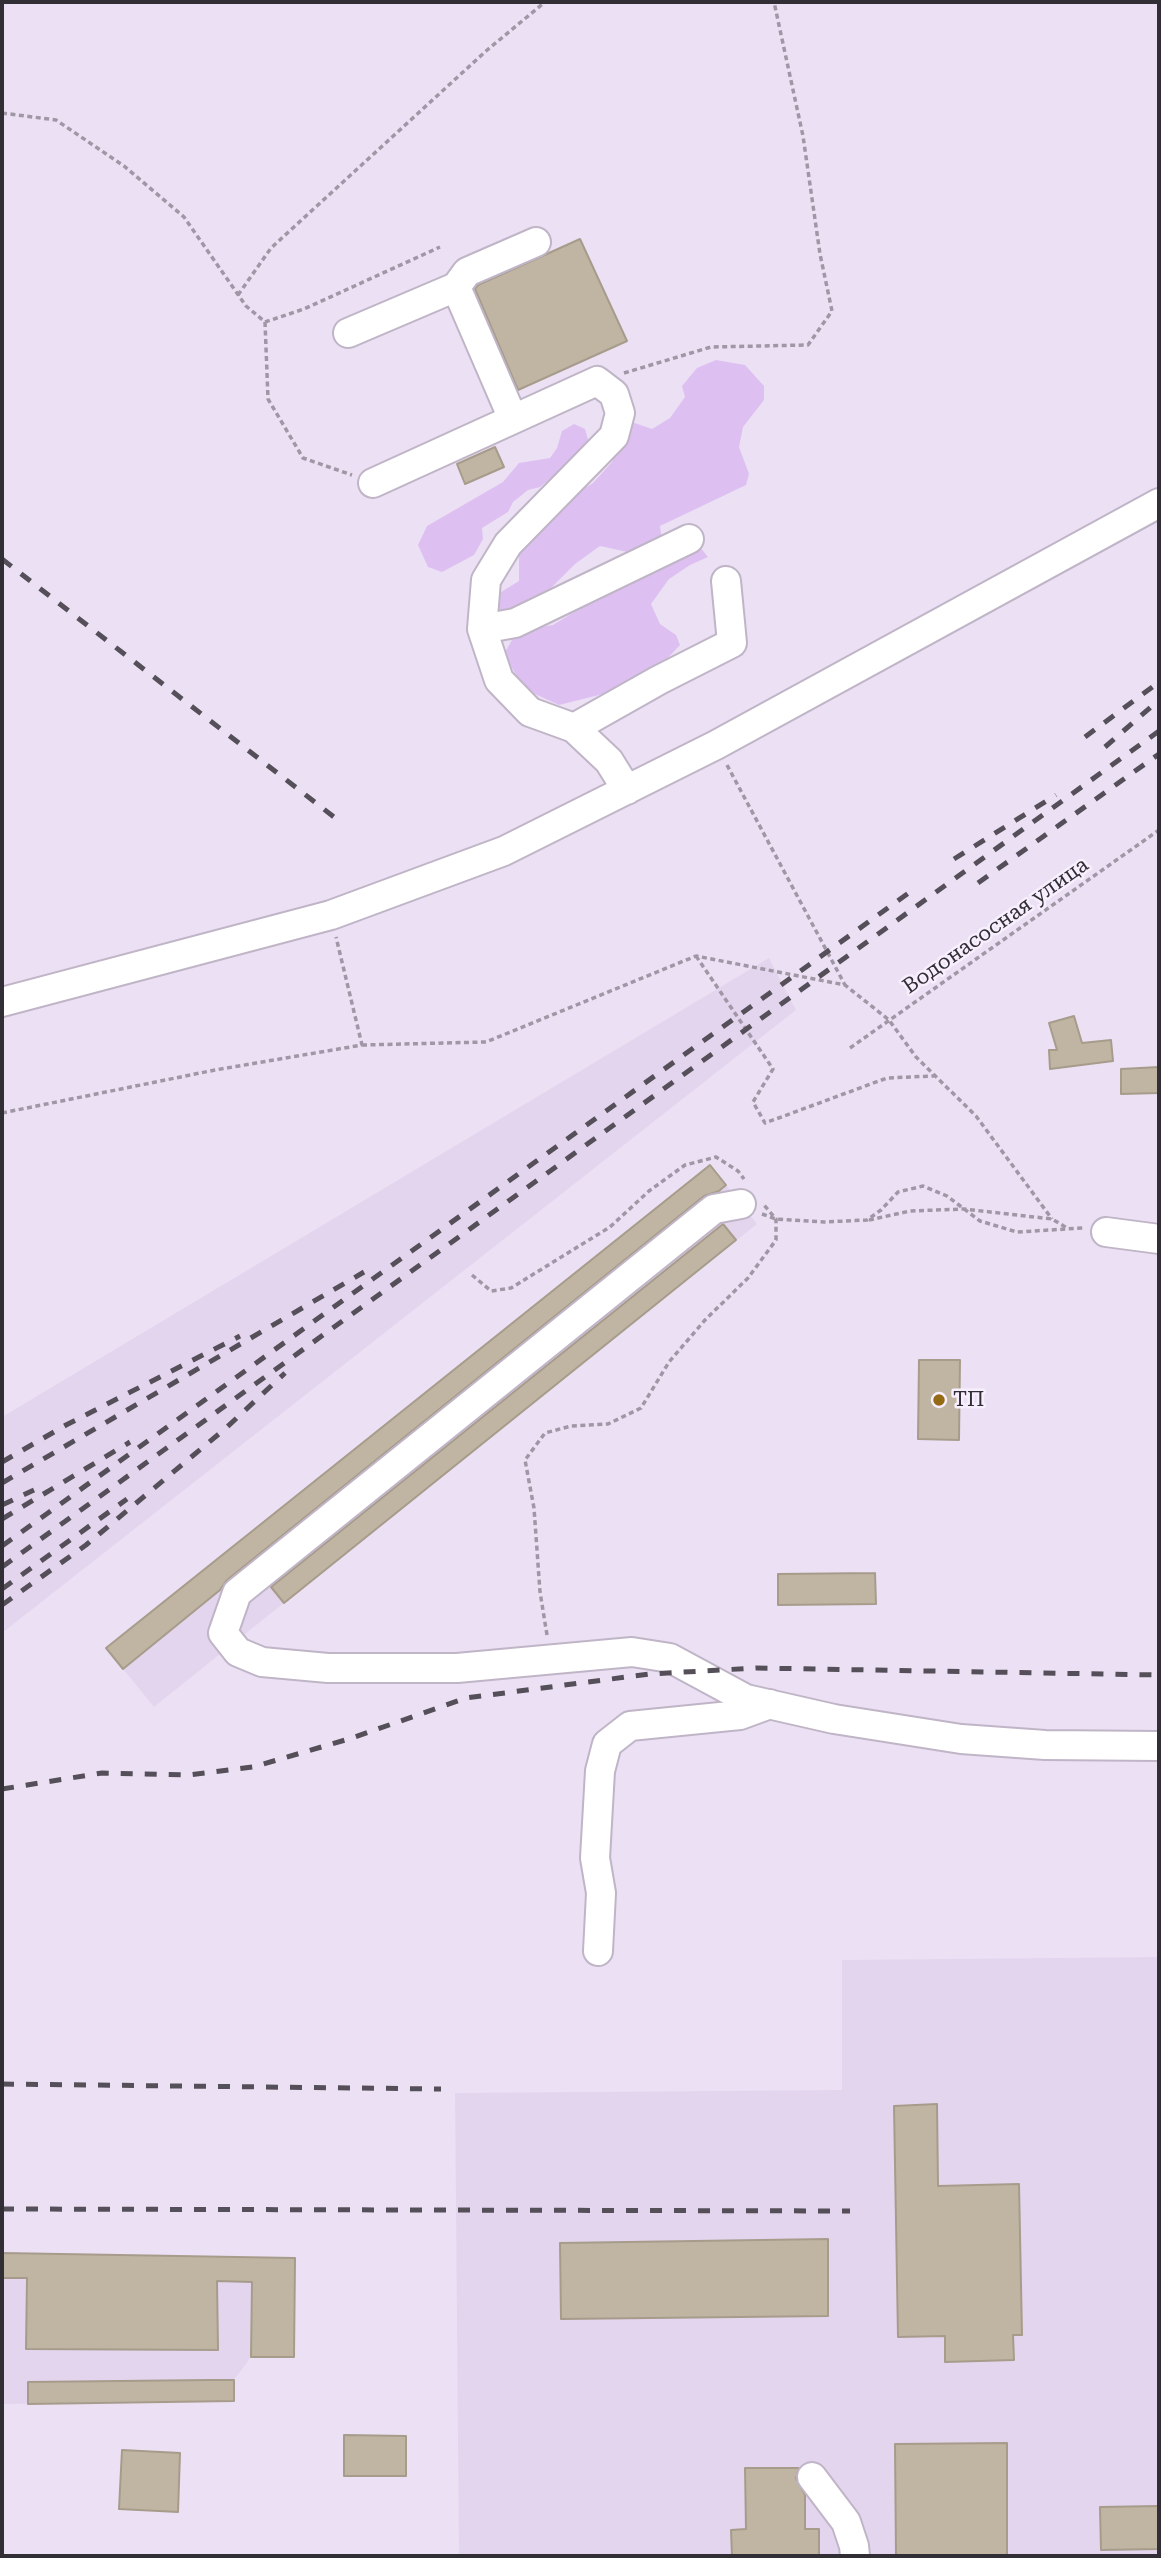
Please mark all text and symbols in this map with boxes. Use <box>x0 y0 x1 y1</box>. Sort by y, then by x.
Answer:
street label: Водонасосная улица <box>898 852 1094 1000</box>
place label: ТП <box>953 1387 984 1413</box>
marker: ТП <box>931 1392 947 1408</box>

